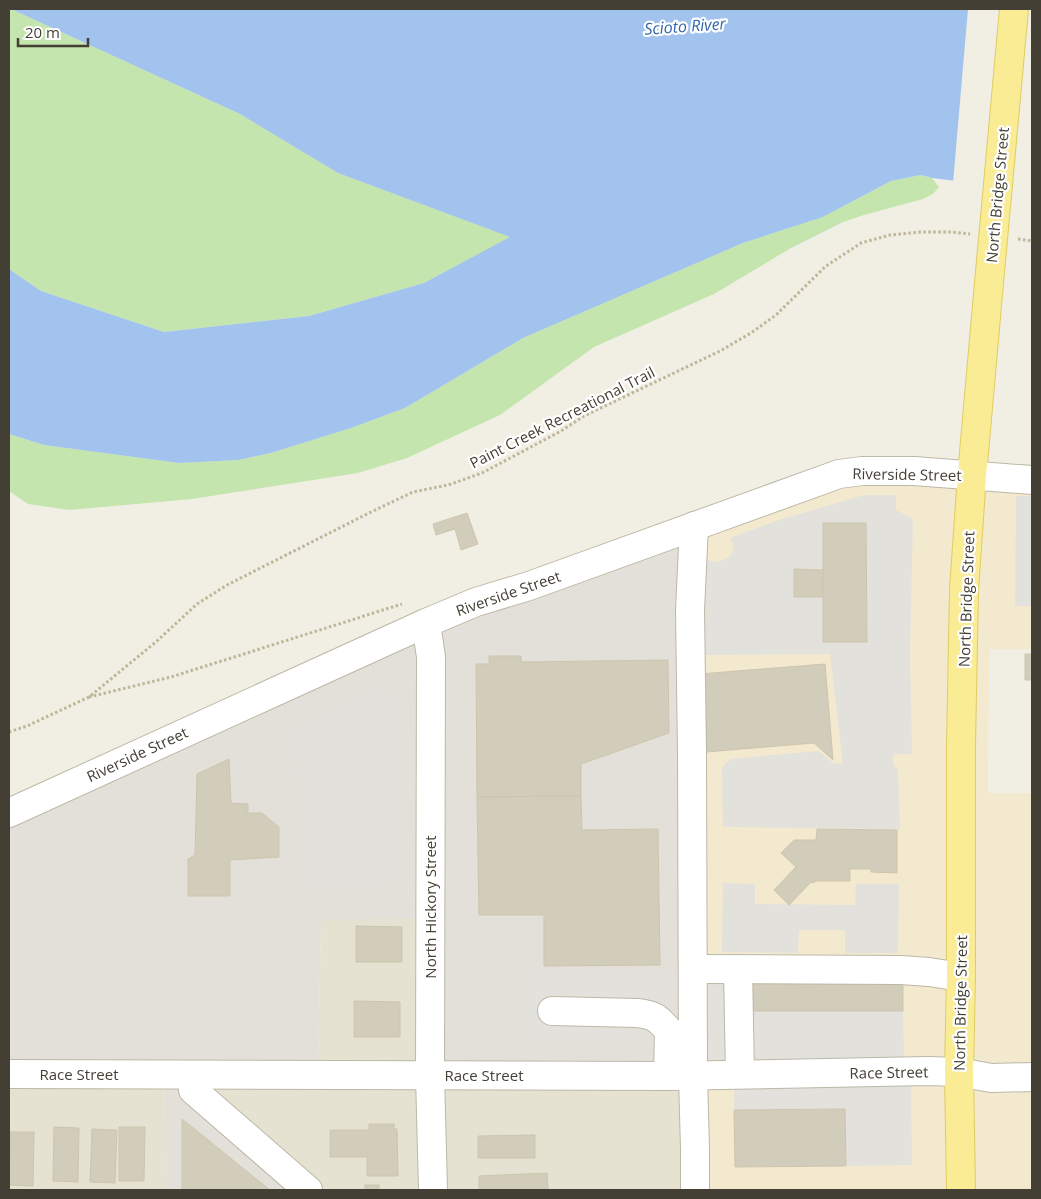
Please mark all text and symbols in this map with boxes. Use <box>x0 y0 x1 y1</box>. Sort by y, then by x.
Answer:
water label: Scioto River <box>644 12 727 40</box>
scale bar <box>18 15 88 47</box>
text: 20 m <box>25 22 60 42</box>
street label: North Bridge Street <box>981 126 1013 264</box>
street label: Paint Creek Recreational Trail <box>466 362 658 472</box>
street label: Riverside Street <box>852 463 962 485</box>
street label: North Bridge Street <box>954 531 978 667</box>
street label: Riverside Street <box>453 566 563 620</box>
street label: Riverside Street <box>83 722 191 786</box>
street label: North Hickory Street <box>420 835 440 979</box>
street label: North Bridge Street <box>949 935 971 1071</box>
street label: Race Street <box>849 1061 929 1083</box>
street label: Race Street <box>40 1064 119 1084</box>
street label: Race Street <box>445 1065 524 1085</box>

